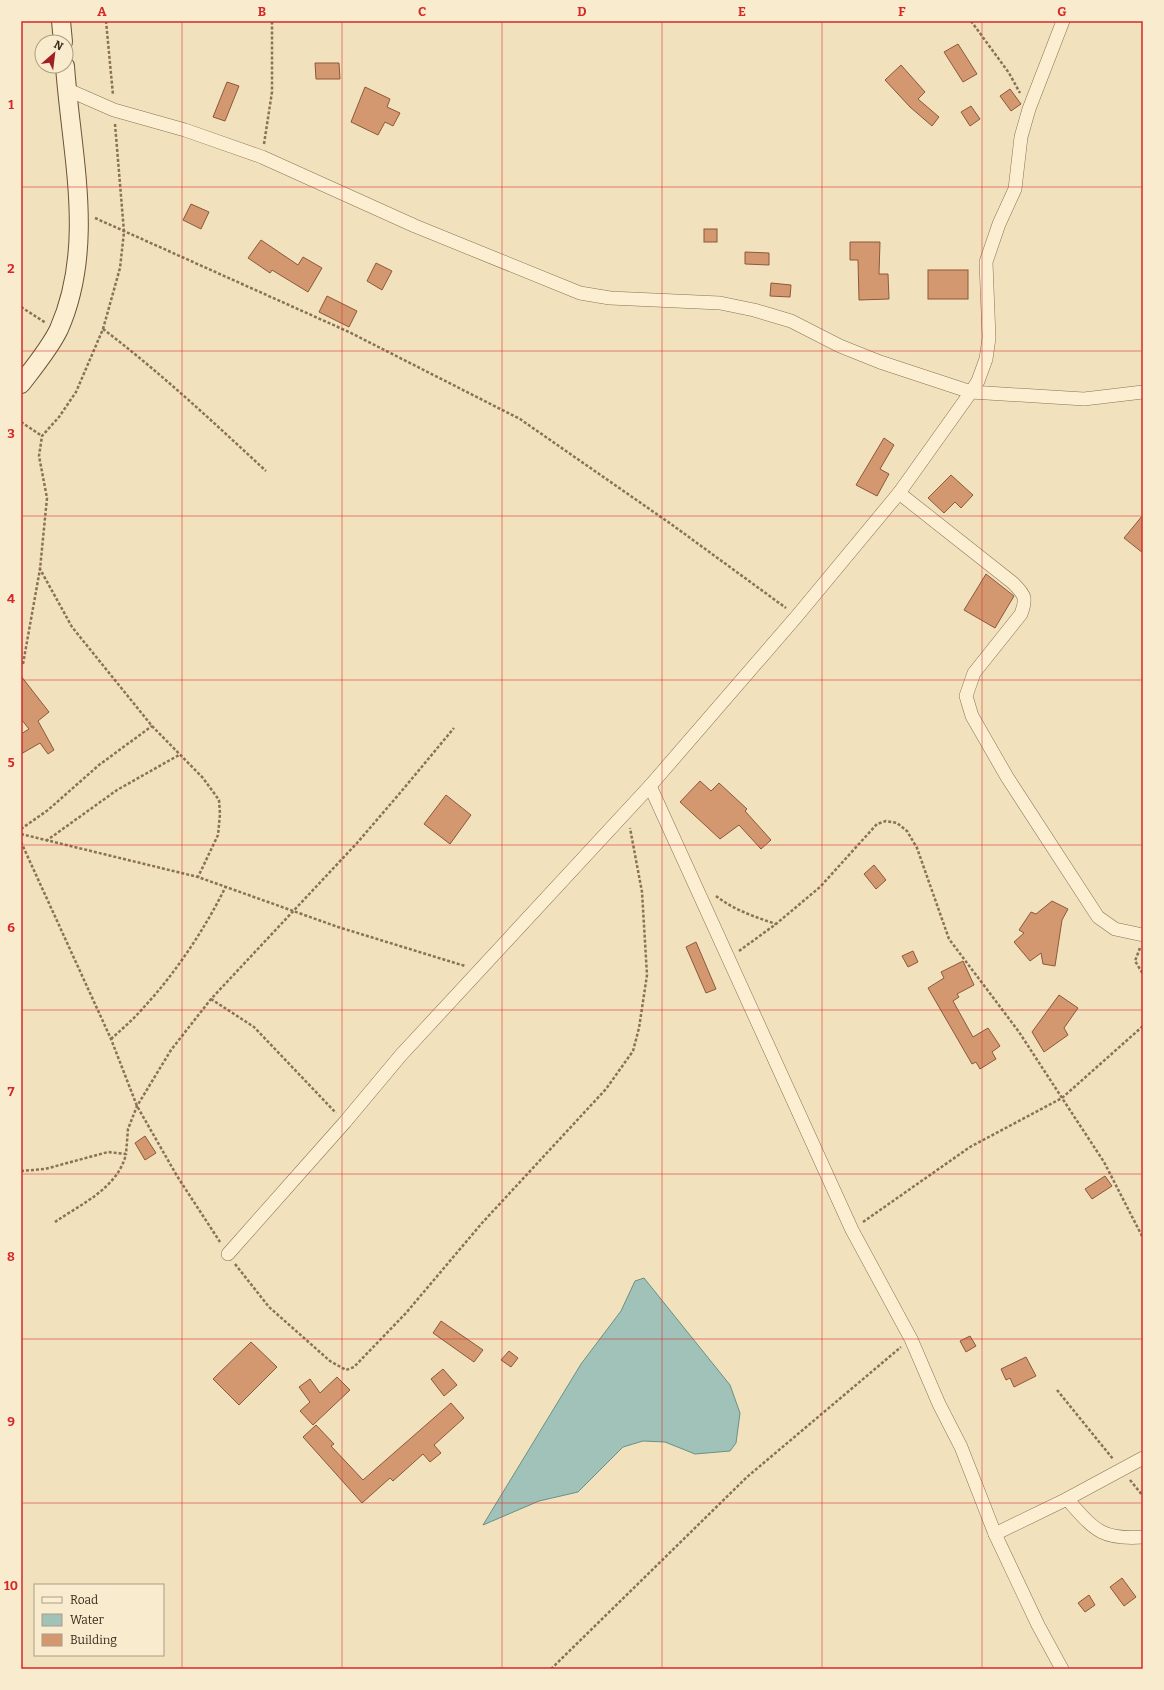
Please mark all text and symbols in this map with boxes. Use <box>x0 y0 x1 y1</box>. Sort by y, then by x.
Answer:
text: A <box>97 4 107 19</box>
text: B <box>258 4 266 19</box>
text: C <box>418 4 426 19</box>
text: D <box>577 4 587 19</box>
text: E <box>738 4 746 19</box>
text: F <box>898 4 906 19</box>
text: G <box>1057 4 1067 19</box>
north arrow <box>34 34 74 74</box>
text: N <box>52 38 66 54</box>
text: 1 <box>8 97 14 112</box>
text: 2 <box>7 261 15 276</box>
text: 3 <box>7 426 15 441</box>
text: 4 <box>7 591 15 606</box>
text: 5 <box>7 755 15 770</box>
text: 6 <box>7 920 15 935</box>
text: 7 <box>8 1084 15 1099</box>
text: 8 <box>7 1249 15 1264</box>
text: 9 <box>7 1414 15 1429</box>
text: 10 <box>4 1578 18 1593</box>
legend <box>34 1584 164 1656</box>
text: Road <box>70 1593 98 1607</box>
text: Water <box>70 1613 105 1627</box>
text: Building <box>70 1633 117 1647</box>

